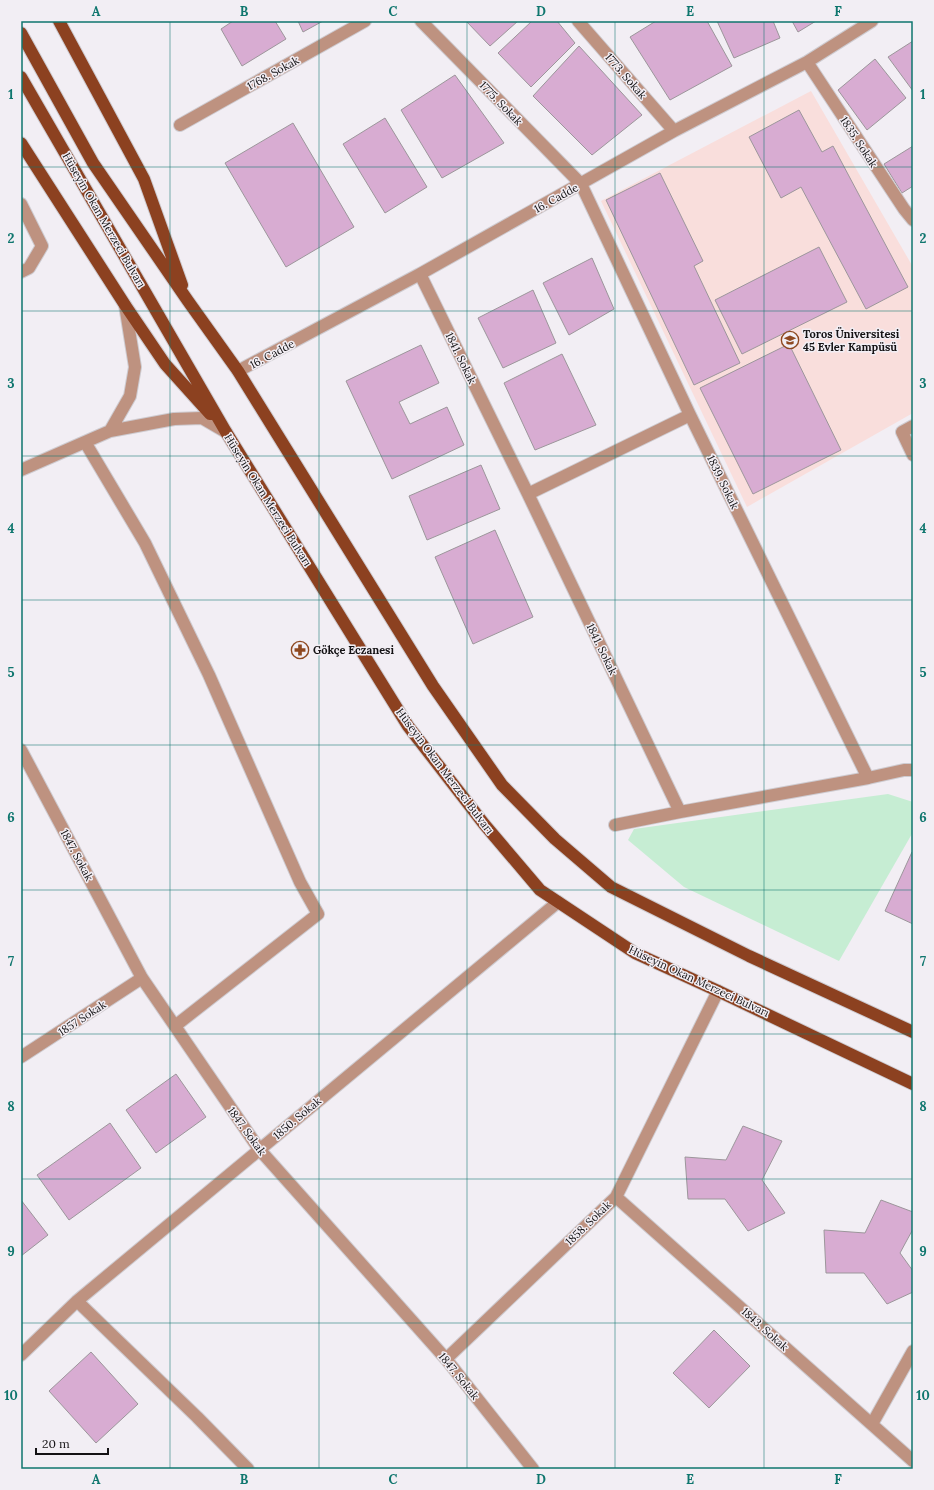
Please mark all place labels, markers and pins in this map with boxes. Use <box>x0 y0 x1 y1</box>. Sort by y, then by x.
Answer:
place label: Toros Üniversitesi 45 Evler Kampüsü <box>803 327 900 354</box>
school or university icon: Toros Üniversitesi 45 Evler Kampüsü <box>780 330 800 350</box>
pharmacy icon: Gökçe Eczanesi <box>290 640 310 660</box>
place label: Gökçe Eczanesi <box>313 643 394 657</box>

